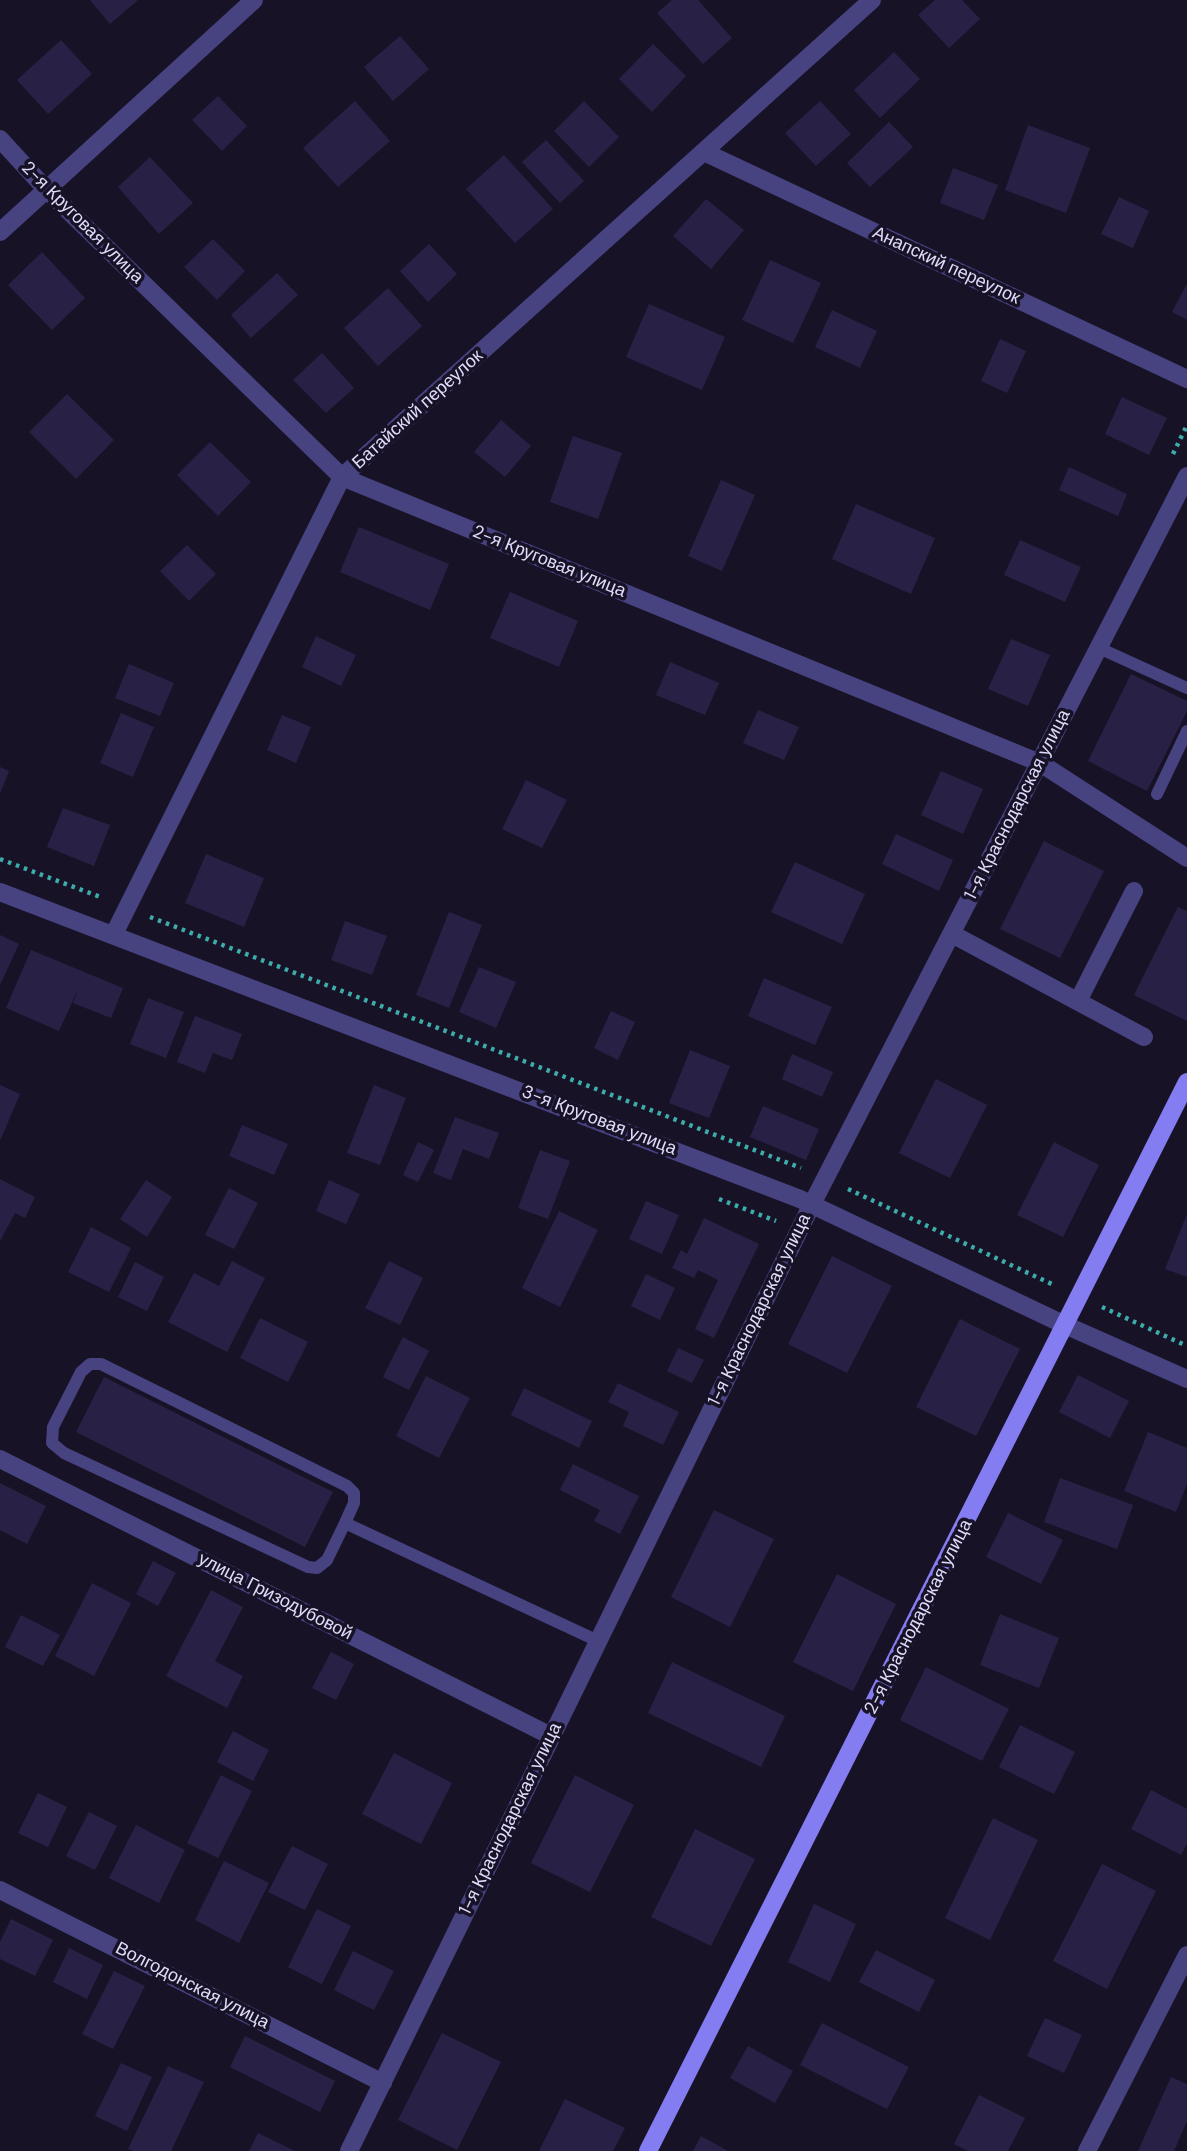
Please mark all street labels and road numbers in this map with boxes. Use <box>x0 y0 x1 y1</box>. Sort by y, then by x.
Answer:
street label: 2-я Круговая улица <box>17 158 147 288</box>
street label: Анапский переулок <box>869 222 1023 310</box>
street label: Батайский переулок <box>348 346 488 474</box>
street label: 2-я Круговая улица <box>469 521 629 603</box>
street label: 1-я Краснодарская улица <box>961 706 1075 904</box>
street label: 3-я Круговая улица <box>519 1082 679 1160</box>
street label: 1-я Краснодарская улица <box>704 1211 816 1409</box>
street label: 2-я Краснодарская улица <box>860 1516 978 1718</box>
street label: улица Гризодубовой <box>194 1549 356 1645</box>
street label: 1-я Краснодарская улица <box>455 1720 567 1918</box>
street label: Волгодонская улица <box>112 1938 272 2034</box>

